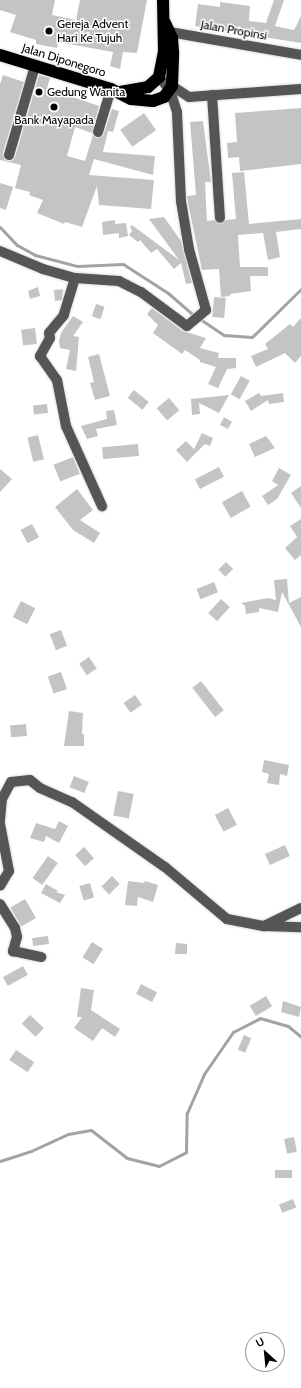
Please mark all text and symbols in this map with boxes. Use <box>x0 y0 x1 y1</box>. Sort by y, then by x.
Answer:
place label: Gereja Advent Hari Ke Tujuh <box>57 17 128 45</box>
street label: Jalan Propinsi <box>200 17 268 43</box>
marker: Gereja Advent Hari Ke Tujuh <box>44 26 54 36</box>
street label: Jalan Diponegoro <box>20 40 108 80</box>
place label: Gedung Wanita <box>47 85 125 99</box>
marker: Gedung Wanita <box>34 87 44 97</box>
marker: Bank Mayapada <box>49 102 59 112</box>
place label: Bank Mayapada <box>14 113 94 127</box>
north arrow <box>245 1332 285 1372</box>
text: U <box>253 1334 267 1350</box>

